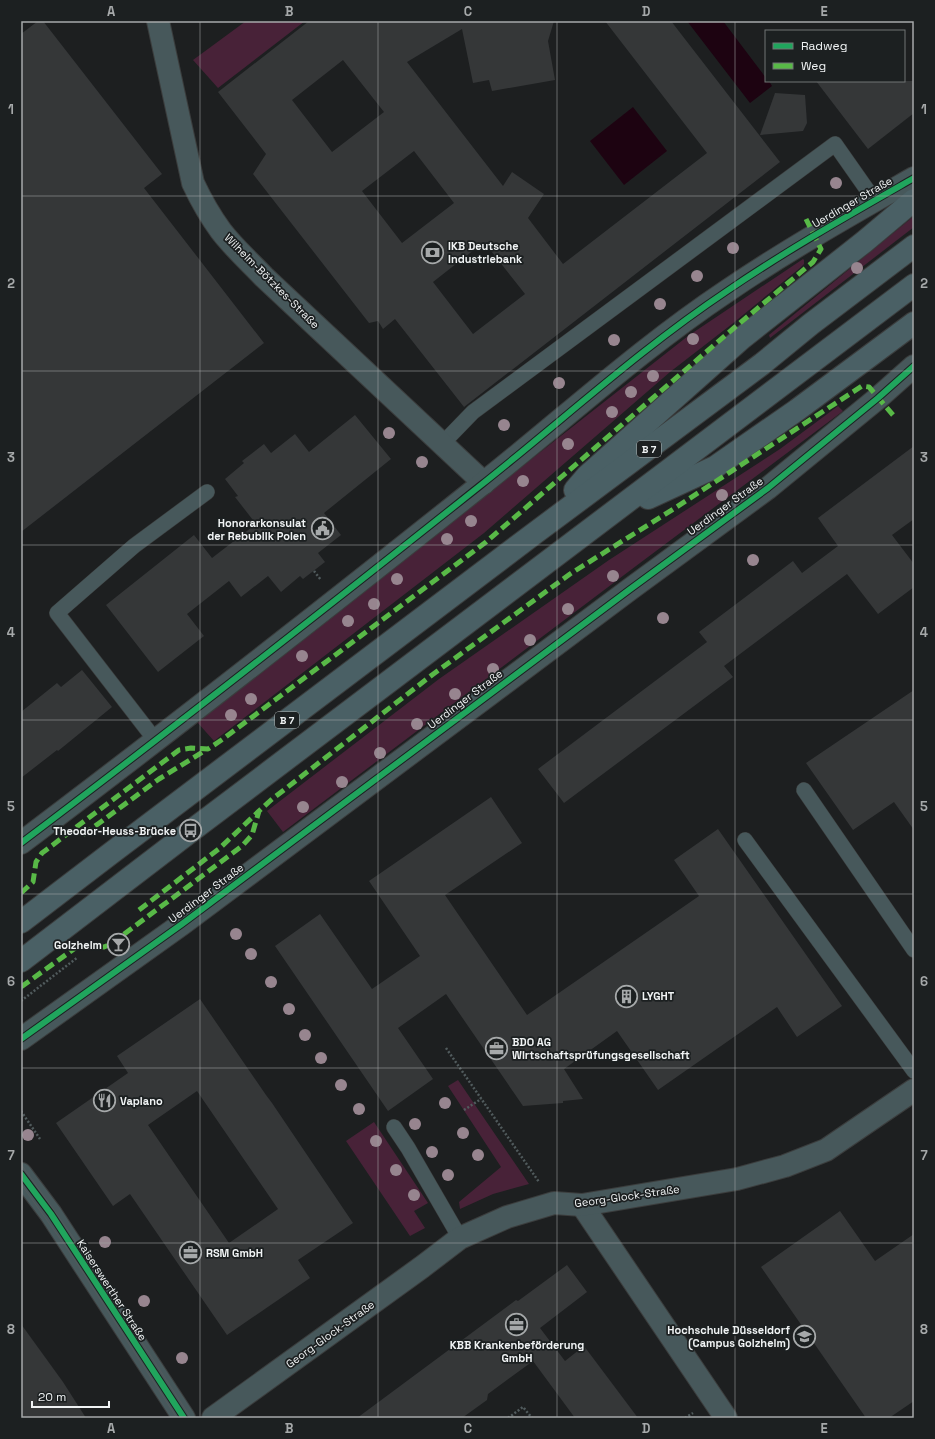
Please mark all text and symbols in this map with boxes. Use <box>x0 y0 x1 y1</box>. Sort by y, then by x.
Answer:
text: A <box>107 3 116 20</box>
text: B <box>285 3 294 20</box>
text: C <box>464 3 472 20</box>
text: D <box>642 3 651 20</box>
text: E <box>820 3 828 20</box>
legend <box>765 30 905 82</box>
text: Radweg <box>801 38 847 54</box>
text: Weg <box>801 58 826 74</box>
text: 1 <box>8 101 14 118</box>
text: 1 <box>921 101 927 118</box>
street label: Uerdinger Straße <box>809 173 895 231</box>
street label: Wilhelm-Bötzkes-Straße <box>222 231 322 331</box>
bank icon: IKB Deutsche Industriebank <box>419 239 445 265</box>
place label: IKB Deutsche Industriebank <box>448 239 523 266</box>
text: 2 <box>7 275 15 292</box>
text: 2 <box>920 275 928 292</box>
road number: B 7 <box>637 441 661 457</box>
text: 3 <box>7 449 15 466</box>
text: 3 <box>920 449 928 466</box>
street label: Uerdinger Straße <box>684 474 766 538</box>
place label: Honorarkonsulat der Rebublik Polen <box>207 516 306 543</box>
public building icon: Honorarkonsulat der Rebublik Polen <box>309 516 335 542</box>
text: 4 <box>7 624 15 641</box>
text: 4 <box>920 624 928 641</box>
street label: Uerdinger Straße <box>425 666 505 732</box>
road number: B 7 <box>275 712 299 728</box>
text: 5 <box>7 798 15 815</box>
text: 5 <box>920 798 928 815</box>
bus stop icon: Theodor-Heuss-Brücke <box>178 818 204 844</box>
place label: Theodor-Heuss-Brücke <box>53 824 176 838</box>
street label: Uerdinger Straße <box>166 860 246 926</box>
bar icon: Golzheim <box>105 932 131 958</box>
place label: Golzheim <box>54 938 102 952</box>
text: 6 <box>7 973 15 990</box>
text: 6 <box>920 973 928 990</box>
building icon: LYGHT <box>614 983 640 1009</box>
place label: LYGHT <box>642 989 675 1003</box>
office icon: BDO AG Wirtschaftsprüfungsgesellschaft <box>484 1035 510 1061</box>
place label: BDO AG Wirtschaftsprüfungsgesellschaft <box>512 1035 690 1062</box>
restaurant icon: Vapiano <box>92 1088 118 1114</box>
place label: Vapiano <box>120 1094 163 1108</box>
text: 7 <box>7 1147 15 1164</box>
text: 7 <box>920 1147 928 1164</box>
street label: Georg-Glock-Straße <box>574 1182 680 1210</box>
street label: Kaiserswerther Straße <box>74 1237 150 1343</box>
office icon: RSM GmbH <box>177 1240 203 1266</box>
place label: RSM GmbH <box>206 1246 263 1260</box>
street label: Georg-Glock-Straße <box>283 1297 377 1371</box>
office icon: KBB Krankenbeförderung GmbH <box>504 1312 530 1338</box>
text: 8 <box>7 1321 15 1338</box>
text: 8 <box>920 1321 928 1338</box>
place label: Hochschule Düsseldorf (Campus Golzheim) <box>667 1323 790 1351</box>
school or university icon: Hochschule Düsseldorf (Campus Golzheim) <box>792 1323 818 1349</box>
place label: KBB Krankenbeförderung GmbH <box>450 1338 584 1365</box>
scale bar <box>32 1383 109 1409</box>
text: 20 m <box>38 1389 66 1405</box>
text: A <box>107 1420 116 1437</box>
text: B <box>285 1420 294 1437</box>
text: C <box>464 1420 472 1437</box>
text: D <box>642 1420 651 1437</box>
text: E <box>820 1420 828 1437</box>

